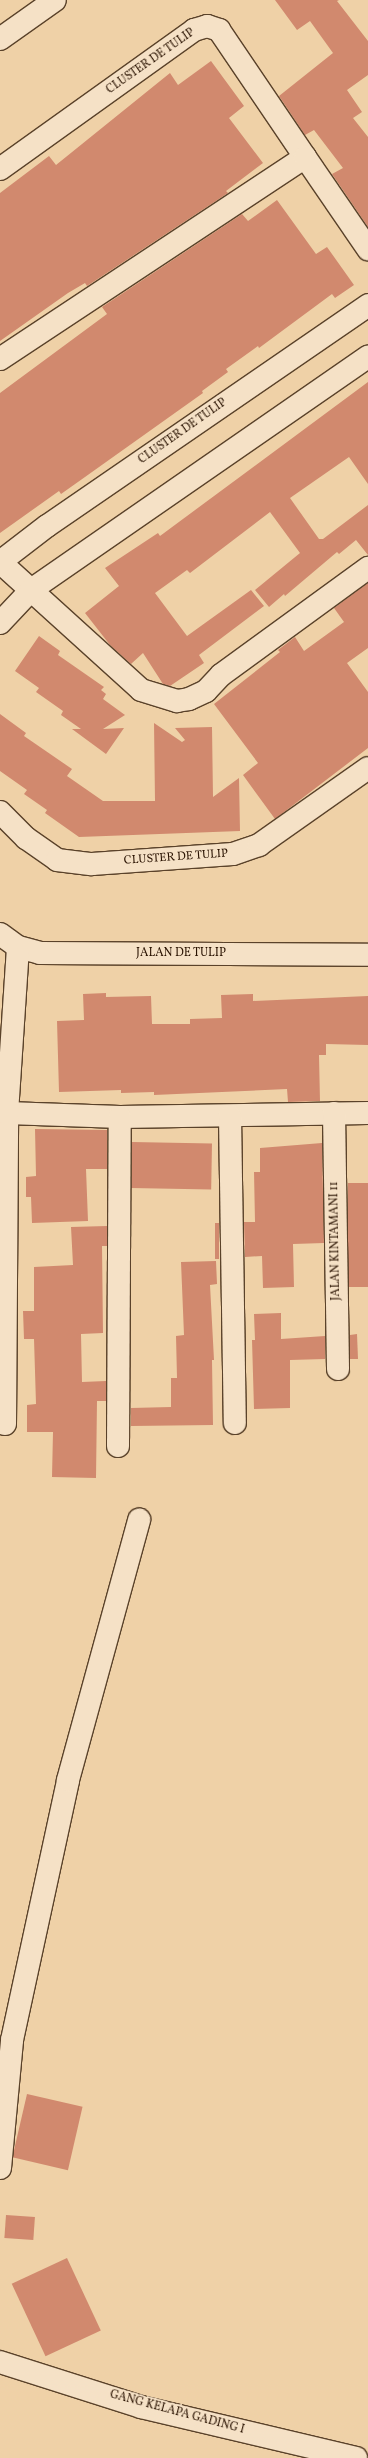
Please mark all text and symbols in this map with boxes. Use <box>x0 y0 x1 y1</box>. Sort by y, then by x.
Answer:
street label: CLUSTER DE TULIP <box>104 26 198 98</box>
street label: CLUSTER DE TULIP <box>136 396 230 468</box>
street label: CLUSTER DE TULIP <box>123 847 229 869</box>
street label: JALAN DE TULIP <box>136 947 226 961</box>
street label: JALAN KINTAMANI 11 <box>328 1181 344 1301</box>
street label: GANG KELAPA GADING I <box>108 2388 246 2438</box>

